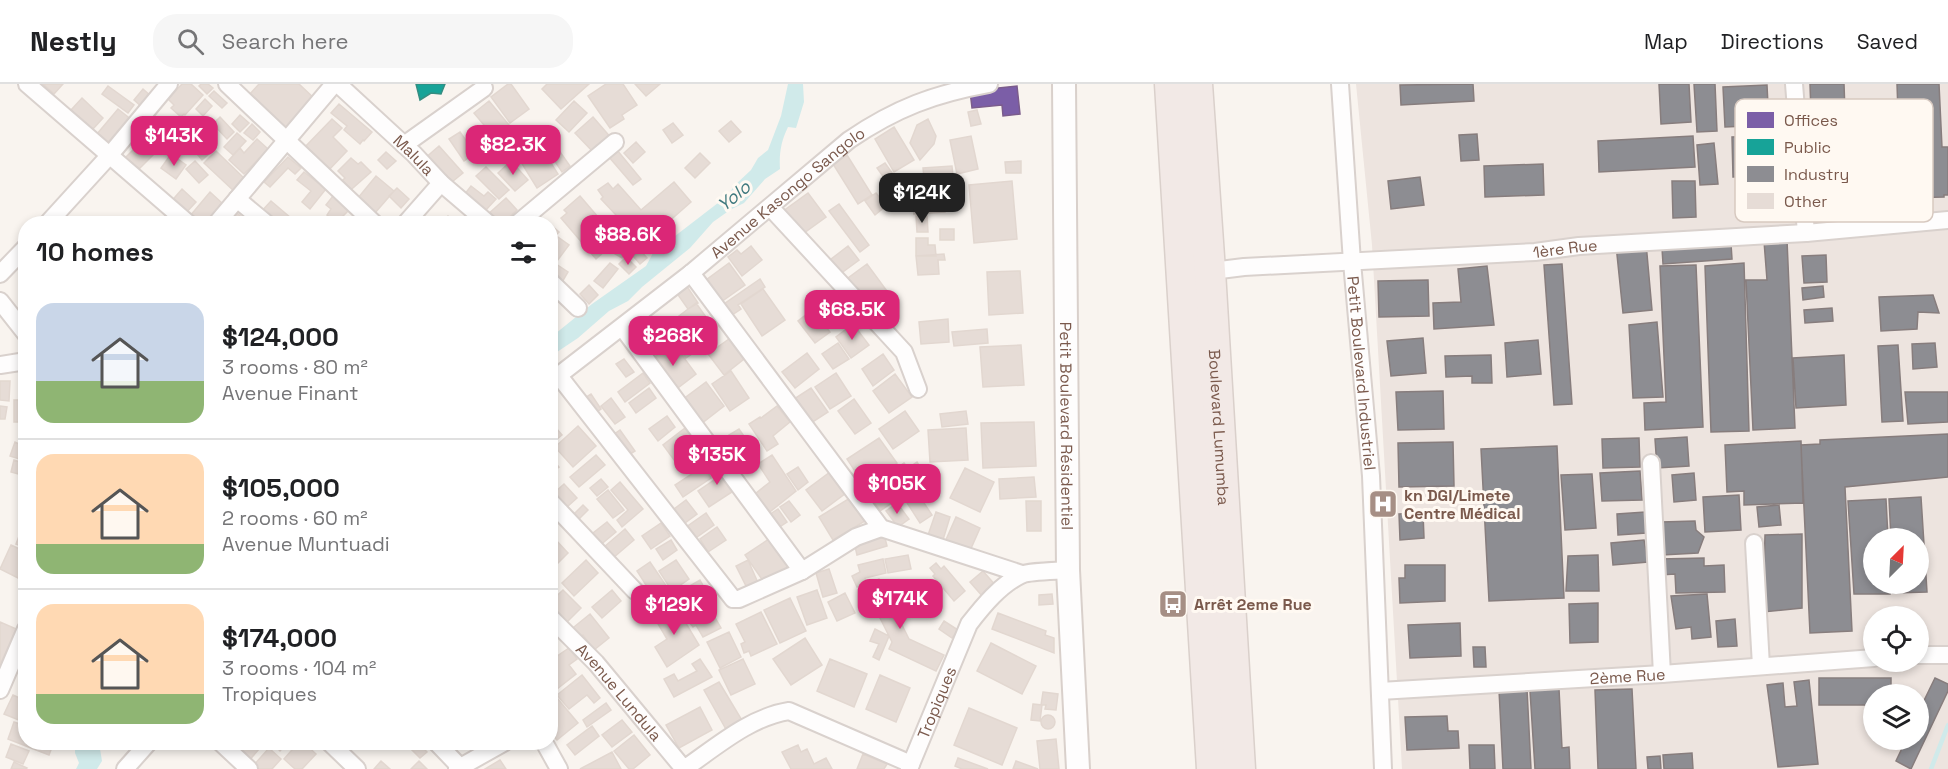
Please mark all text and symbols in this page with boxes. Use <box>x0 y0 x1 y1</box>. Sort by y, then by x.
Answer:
search box <box>153 14 573 68</box>
text: Nestly <box>30 23 117 59</box>
icon: search <box>174 25 207 58</box>
text: Search here <box>222 27 349 55</box>
text: Map <box>1644 28 1688 55</box>
text: Directions <box>1721 28 1824 55</box>
text: Saved <box>1857 28 1918 55</box>
legend <box>1735 99 1933 222</box>
text: Offices <box>1784 110 1838 131</box>
pin: $143K <box>132 116 216 167</box>
text: $143K <box>145 122 203 148</box>
street label: Avenue Kasongo Sangolo <box>706 122 869 263</box>
pin: $82.3K <box>464 125 562 176</box>
street label: Malula <box>389 130 439 180</box>
text: $82.3K <box>480 131 546 157</box>
text: Public <box>1784 137 1831 158</box>
text: Industry <box>1784 164 1849 185</box>
pin: $124K <box>880 173 964 224</box>
water label: Yolo <box>712 175 756 216</box>
text: $124K <box>893 179 951 205</box>
text: Other <box>1784 191 1827 212</box>
pin: $88.6K <box>579 215 677 266</box>
text: $88.6K <box>595 221 661 247</box>
text: 10 homes <box>36 235 154 269</box>
street label: 1ère Rue <box>1532 235 1598 263</box>
icon: filters <box>507 236 540 269</box>
street label: Petit Boulevard Industriel <box>1342 275 1380 471</box>
pin: $68.5K <box>803 290 901 341</box>
text: $68.5K <box>819 296 885 322</box>
pin: $268K <box>631 316 715 367</box>
text: $124,000 <box>222 320 339 354</box>
text: $268K <box>643 322 703 348</box>
street label: Petit Boulevard Résidentiel <box>1055 322 1078 530</box>
icon: home <box>84 327 156 399</box>
street label: Boulevard Lumumba <box>1204 349 1234 506</box>
text: 3 rooms · 80 m² <box>222 354 368 380</box>
text: Avenue Finant <box>222 380 358 406</box>
pin: $135K <box>675 435 759 486</box>
text: $135K <box>688 441 746 467</box>
pin: $105K <box>855 464 939 515</box>
text: $105K <box>868 470 926 496</box>
text: $105,000 <box>222 471 340 505</box>
icon: home <box>84 478 156 550</box>
place label: kn DGI/Limete Centre Médical <box>1404 485 1521 524</box>
hospital icon: kn DGI/Limete Centre Médical <box>1367 488 1399 520</box>
text: 2 rooms · 60 m² <box>222 505 368 531</box>
north arrow <box>1863 528 1929 594</box>
map controls <box>1863 528 1929 750</box>
text: Avenue Muntuadi <box>222 531 390 557</box>
pin: $174K <box>858 579 942 630</box>
pin: $129K <box>632 585 716 636</box>
text: $174K <box>872 585 928 611</box>
bus stop icon: Arrêt 2eme Rue <box>1157 588 1189 620</box>
text: $129K <box>645 591 703 617</box>
place label: Arrêt 2eme Rue <box>1194 594 1312 615</box>
button: locate <box>1863 606 1929 672</box>
text: $174,000 <box>222 621 337 655</box>
icon: home <box>84 628 156 700</box>
street label: Avenue Lundula <box>571 639 666 745</box>
text: 3 rooms · 104 m² <box>222 655 376 681</box>
street label: Tropiques <box>913 663 961 742</box>
street label: 2ème Rue <box>1589 664 1666 689</box>
text: Tropiques <box>222 681 317 707</box>
button: layers <box>1863 684 1929 750</box>

